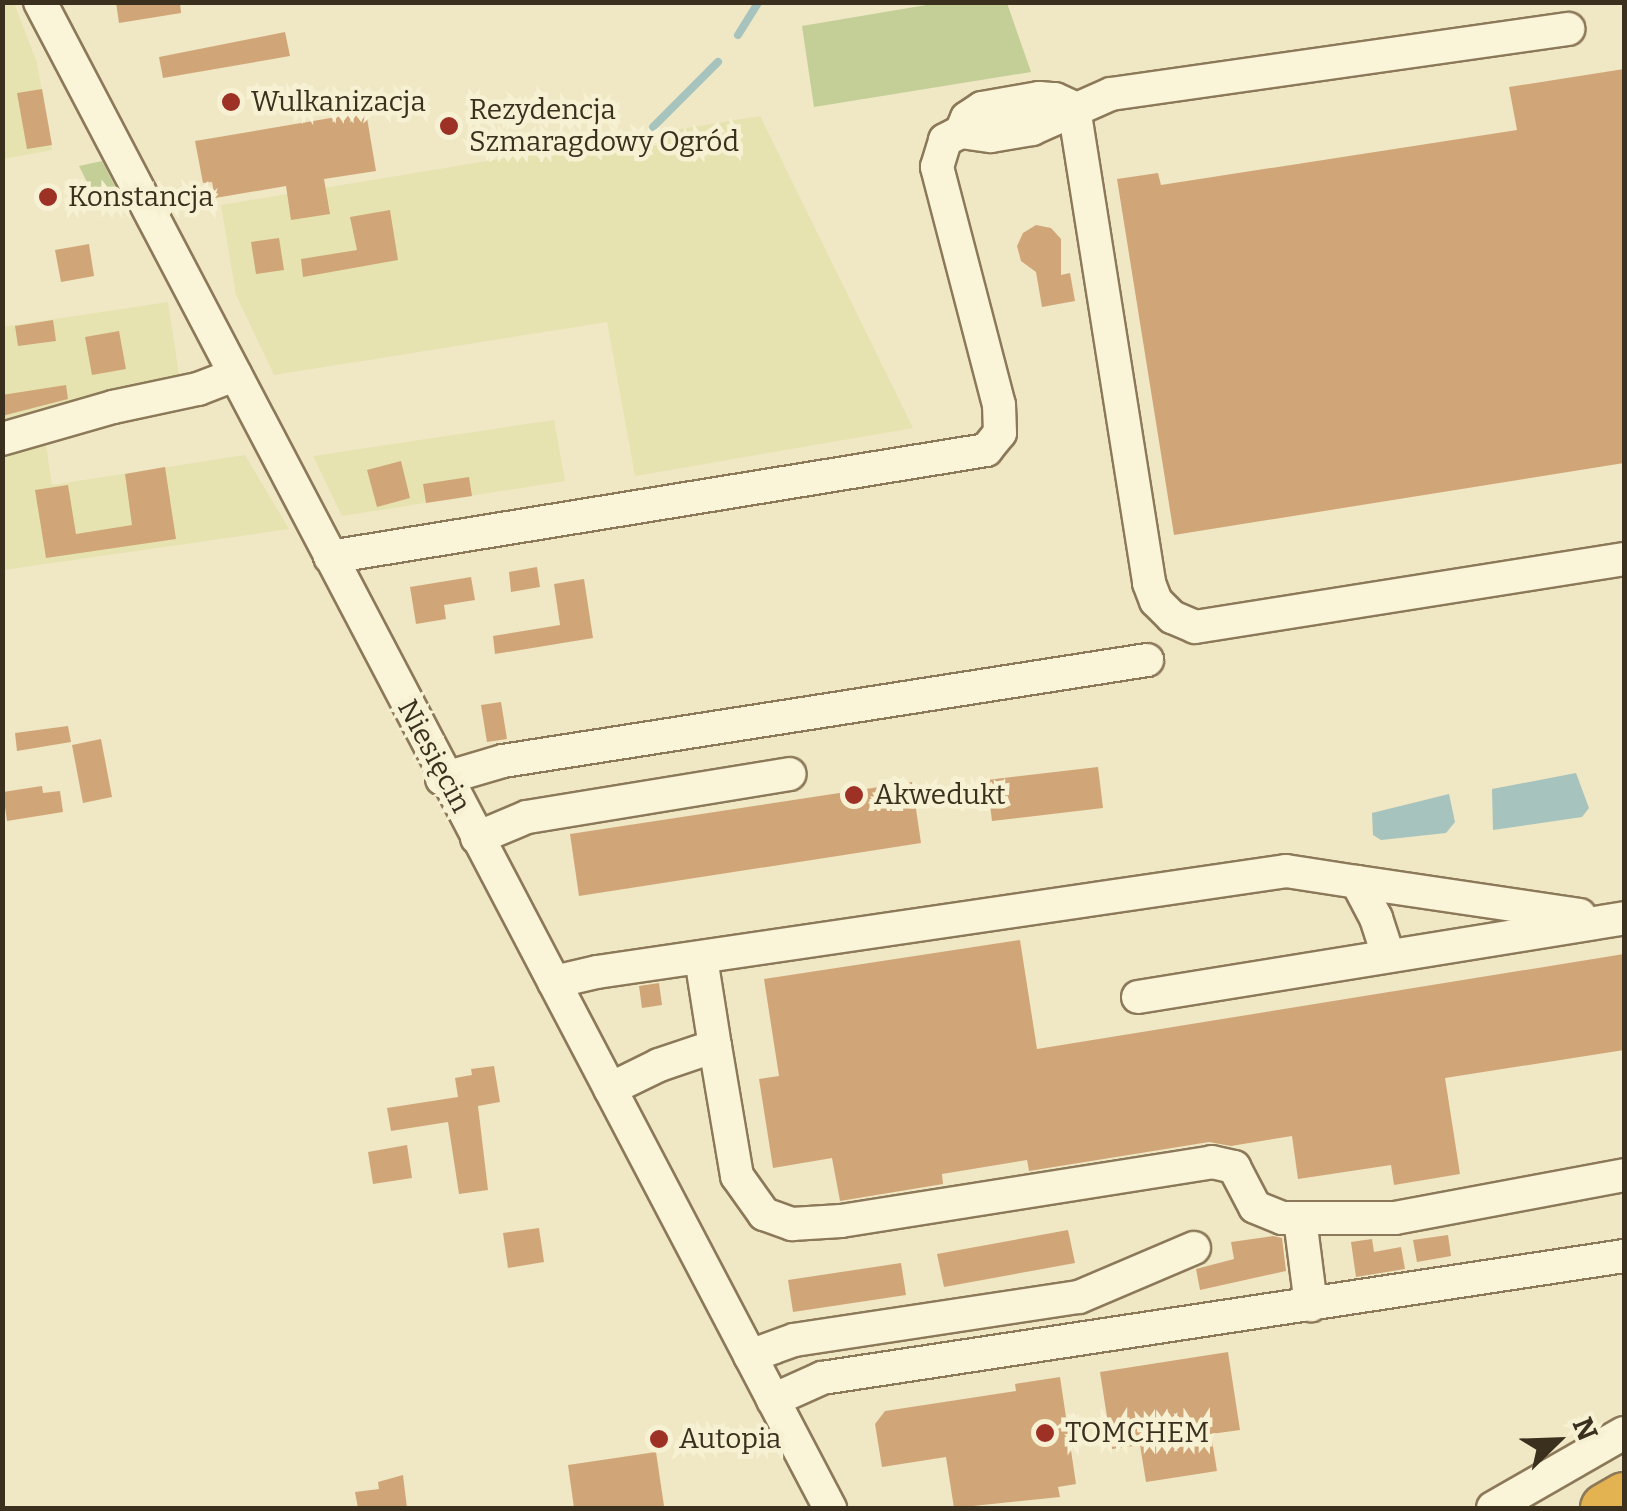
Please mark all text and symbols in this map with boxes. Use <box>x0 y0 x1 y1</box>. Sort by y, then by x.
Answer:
place label: Wulkanizacja <box>251 85 426 119</box>
marker: Wulkanizacja <box>220 91 242 113</box>
place label: Rezydencja Szmaragdowy Ogród <box>469 93 739 159</box>
marker: Rezydencja Szmaragdowy Ogród <box>438 115 460 137</box>
place label: Konstancja <box>68 180 214 214</box>
marker: Konstancja <box>37 186 59 208</box>
street label: Niesięcin <box>390 694 478 818</box>
place label: Akwedukt <box>874 778 1006 812</box>
marker: Akwedukt <box>843 784 865 806</box>
north arrow <box>1507 1391 1607 1491</box>
text: N <box>1566 1413 1604 1445</box>
place label: TOMCHEM <box>1065 1416 1209 1450</box>
place label: Autopia <box>679 1422 781 1456</box>
marker: TOMCHEM <box>1034 1422 1056 1444</box>
marker: Autopia <box>648 1428 670 1450</box>

